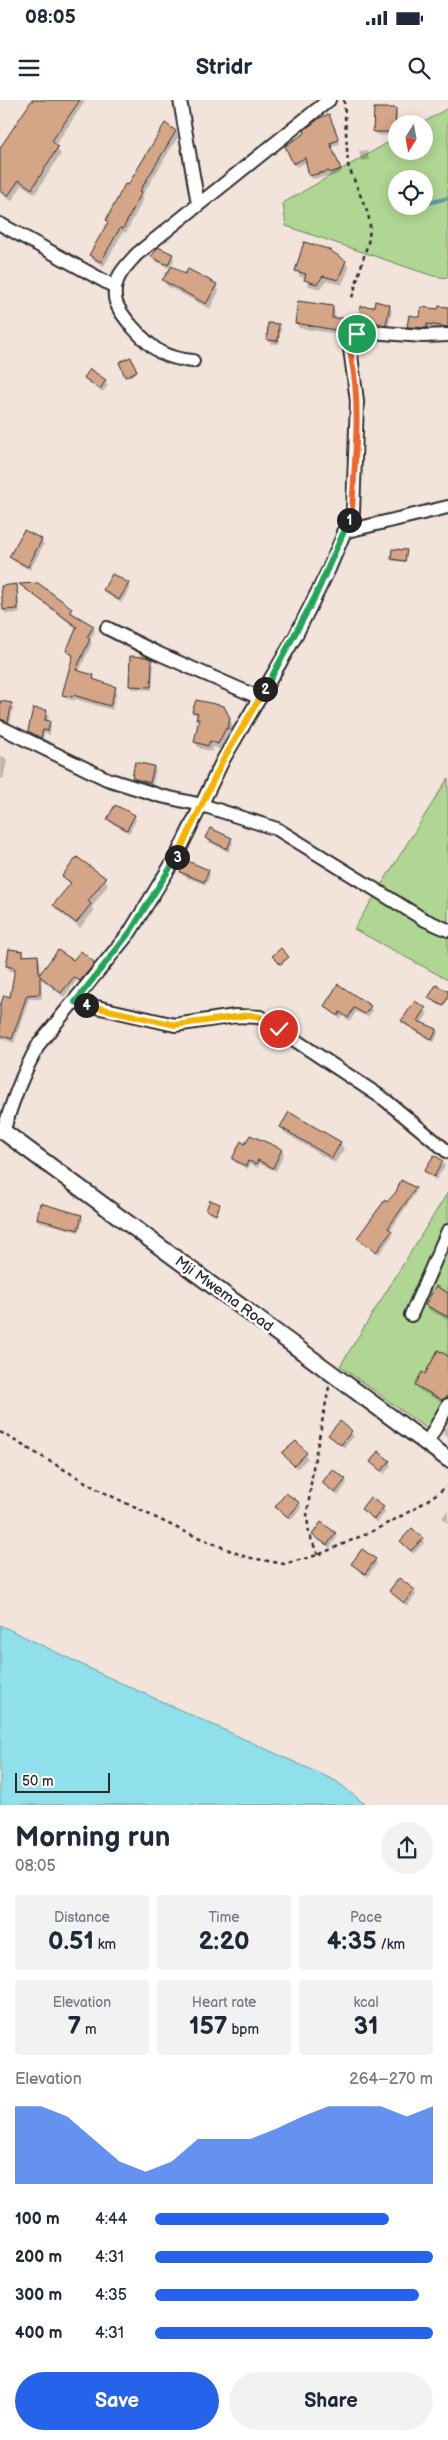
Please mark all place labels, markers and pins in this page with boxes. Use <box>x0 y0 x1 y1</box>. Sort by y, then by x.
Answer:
pin <box>336 313 378 355</box>
pin: 1 <box>336 508 362 532</box>
pin: 2 <box>252 676 278 702</box>
pin: 3 <box>164 844 190 870</box>
pin: 4 <box>74 992 98 1018</box>
pin <box>258 1008 300 1050</box>

